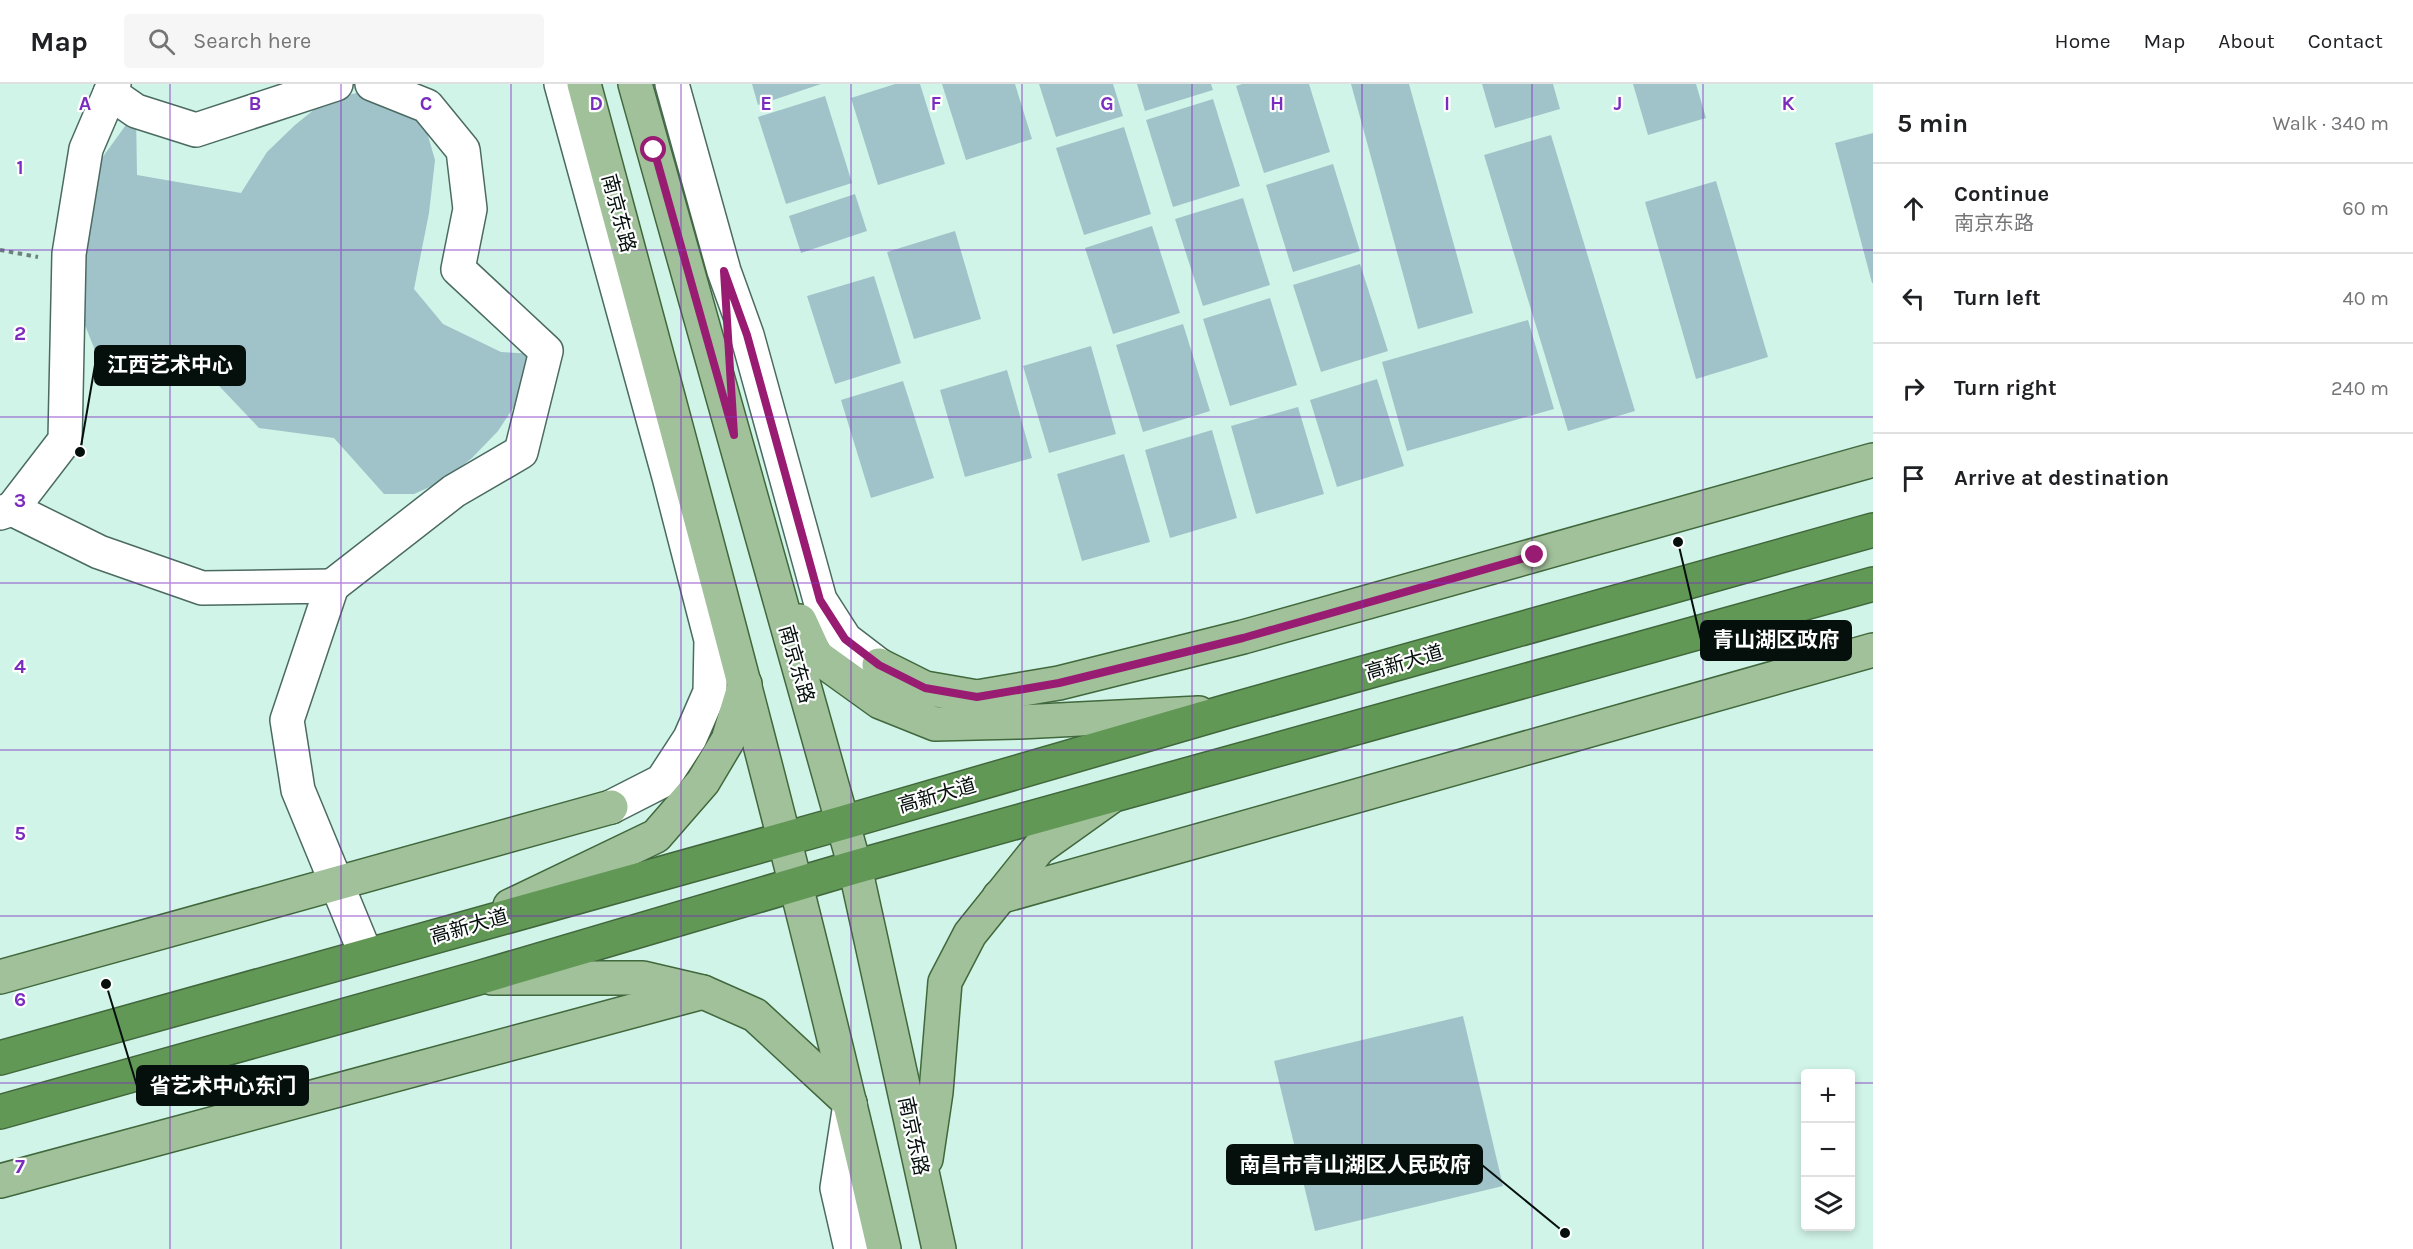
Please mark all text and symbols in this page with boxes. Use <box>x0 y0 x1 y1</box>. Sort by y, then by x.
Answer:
search box <box>124 14 544 68</box>
text: Map <box>30 25 88 58</box>
icon: search <box>145 25 178 58</box>
text: Search here <box>193 28 311 54</box>
text: Home <box>2055 29 2111 53</box>
text: Map <box>2144 29 2185 53</box>
text: About <box>2218 29 2275 53</box>
text: Contact <box>2308 29 2383 53</box>
text: A <box>79 92 92 115</box>
text: B <box>249 92 261 115</box>
text: C <box>420 92 432 115</box>
text: D <box>589 92 603 115</box>
text: E <box>760 92 772 115</box>
text: F <box>931 92 942 115</box>
text: G <box>1100 92 1114 115</box>
text: H <box>1270 92 1284 115</box>
text: I <box>1444 92 1450 115</box>
text: J <box>1614 92 1622 115</box>
text: K <box>1781 92 1795 115</box>
text: 5 min <box>1897 108 1968 139</box>
text: Walk · 340 m <box>2273 112 2389 135</box>
route start <box>640 136 666 162</box>
text: 1 <box>16 156 24 179</box>
street label: 南京东路 <box>597 172 640 255</box>
text: Continue <box>1954 181 2049 207</box>
icon: ahead <box>1897 192 1930 225</box>
text: 60 m <box>2342 197 2389 220</box>
text: 南京东路 <box>1954 212 2034 235</box>
icon: left <box>1897 282 1930 315</box>
text: Turn left <box>1954 285 2041 311</box>
text: 40 m <box>2343 287 2389 310</box>
text: 2 <box>14 322 26 345</box>
callout: 江西艺术中心 <box>95 346 245 385</box>
text: 江西艺术中心 <box>107 353 233 377</box>
icon: right <box>1897 372 1930 405</box>
text: Turn right <box>1954 375 2057 401</box>
text: 240 m <box>2331 377 2389 400</box>
icon: arrive <box>1897 462 1930 495</box>
text: Arrive at destination <box>1954 465 2169 491</box>
text: 3 <box>14 489 26 512</box>
route end <box>1521 541 1547 567</box>
callout: 青山湖区政府 <box>1701 621 1851 660</box>
street label: 南京东路 <box>774 623 819 706</box>
text: 青山湖区政府 <box>1713 628 1839 652</box>
street label: 高新大道 <box>1363 640 1446 685</box>
text: 4 <box>14 655 26 678</box>
street label: 高新大道 <box>896 773 979 818</box>
text: 5 <box>14 822 26 845</box>
street label: 高新大道 <box>428 904 511 949</box>
text: 6 <box>14 988 26 1011</box>
callout: 省艺术中心东门 <box>137 1066 308 1105</box>
map controls <box>1801 1069 1855 1231</box>
button: + <box>1801 1069 1855 1123</box>
text: 省艺术中心东门 <box>150 1074 297 1098</box>
street label: 南京东路 <box>894 1095 933 1178</box>
button: − <box>1801 1123 1855 1177</box>
callout: 南昌市青山湖区人民政府 <box>1227 1145 1482 1184</box>
text: 南昌市青山湖区人民政府 <box>1240 1153 1471 1177</box>
text: 7 <box>15 1155 25 1178</box>
button: layers <box>1801 1177 1855 1231</box>

